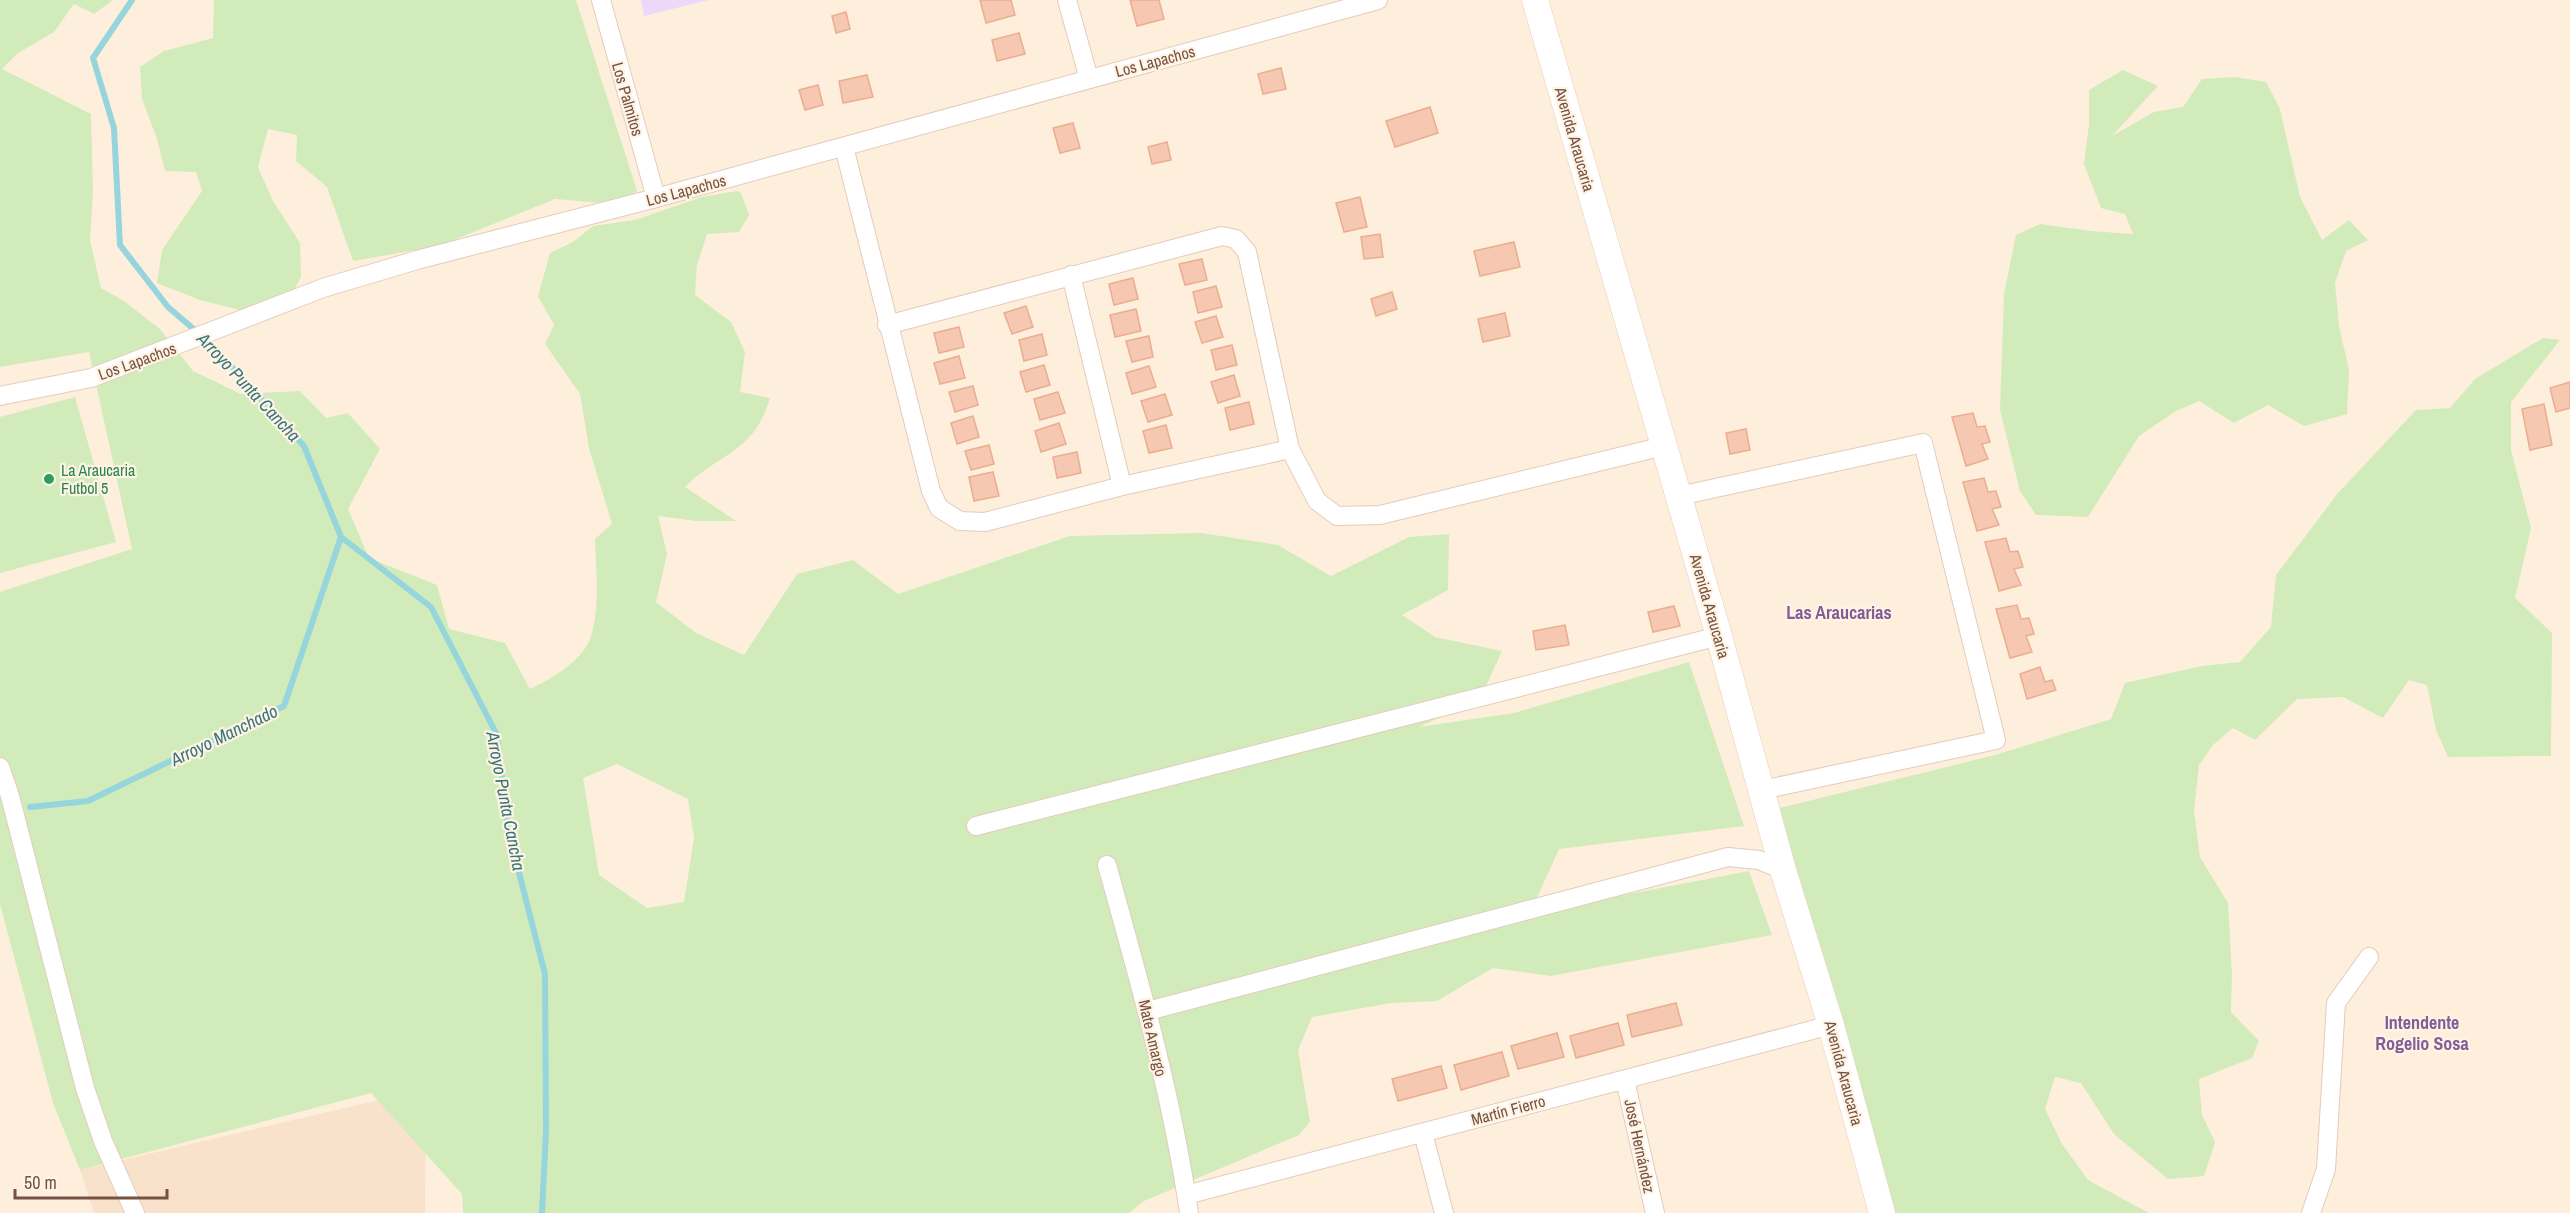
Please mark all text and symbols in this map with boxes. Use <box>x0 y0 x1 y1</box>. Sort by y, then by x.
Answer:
street label: Los Lapachos <box>1113 40 1197 82</box>
street label: Los Palmitos <box>607 60 649 138</box>
street label: Avenida Araucaria <box>1549 83 1601 194</box>
street label: Los Lapachos <box>644 169 728 211</box>
water label: Arroyo Punta Cancha <box>191 326 306 447</box>
street label: Los Lapachos <box>95 337 179 385</box>
place label: La Araucaria Futbol 5 <box>61 459 136 499</box>
marker: La Araucaria Futbol 5 <box>42 472 56 486</box>
street label: Avenida Araucaria <box>1684 550 1736 661</box>
district label: Las Araucarias <box>1786 600 1892 625</box>
water label: Arroyo Manchado <box>165 698 282 772</box>
water label: Arroyo Punta Cancha <box>480 728 532 873</box>
street label: Mate Amargo <box>1134 998 1172 1078</box>
district label: Intendente Rogelio Sosa <box>2375 1010 2470 1056</box>
street label: Avenida Araucaria <box>1819 1017 1869 1129</box>
street label: Martín Fierro <box>1469 1090 1547 1130</box>
street label: José Hernández <box>1619 1097 1661 1195</box>
scale bar <box>15 1162 166 1200</box>
text: 50 m <box>24 1170 57 1195</box>

